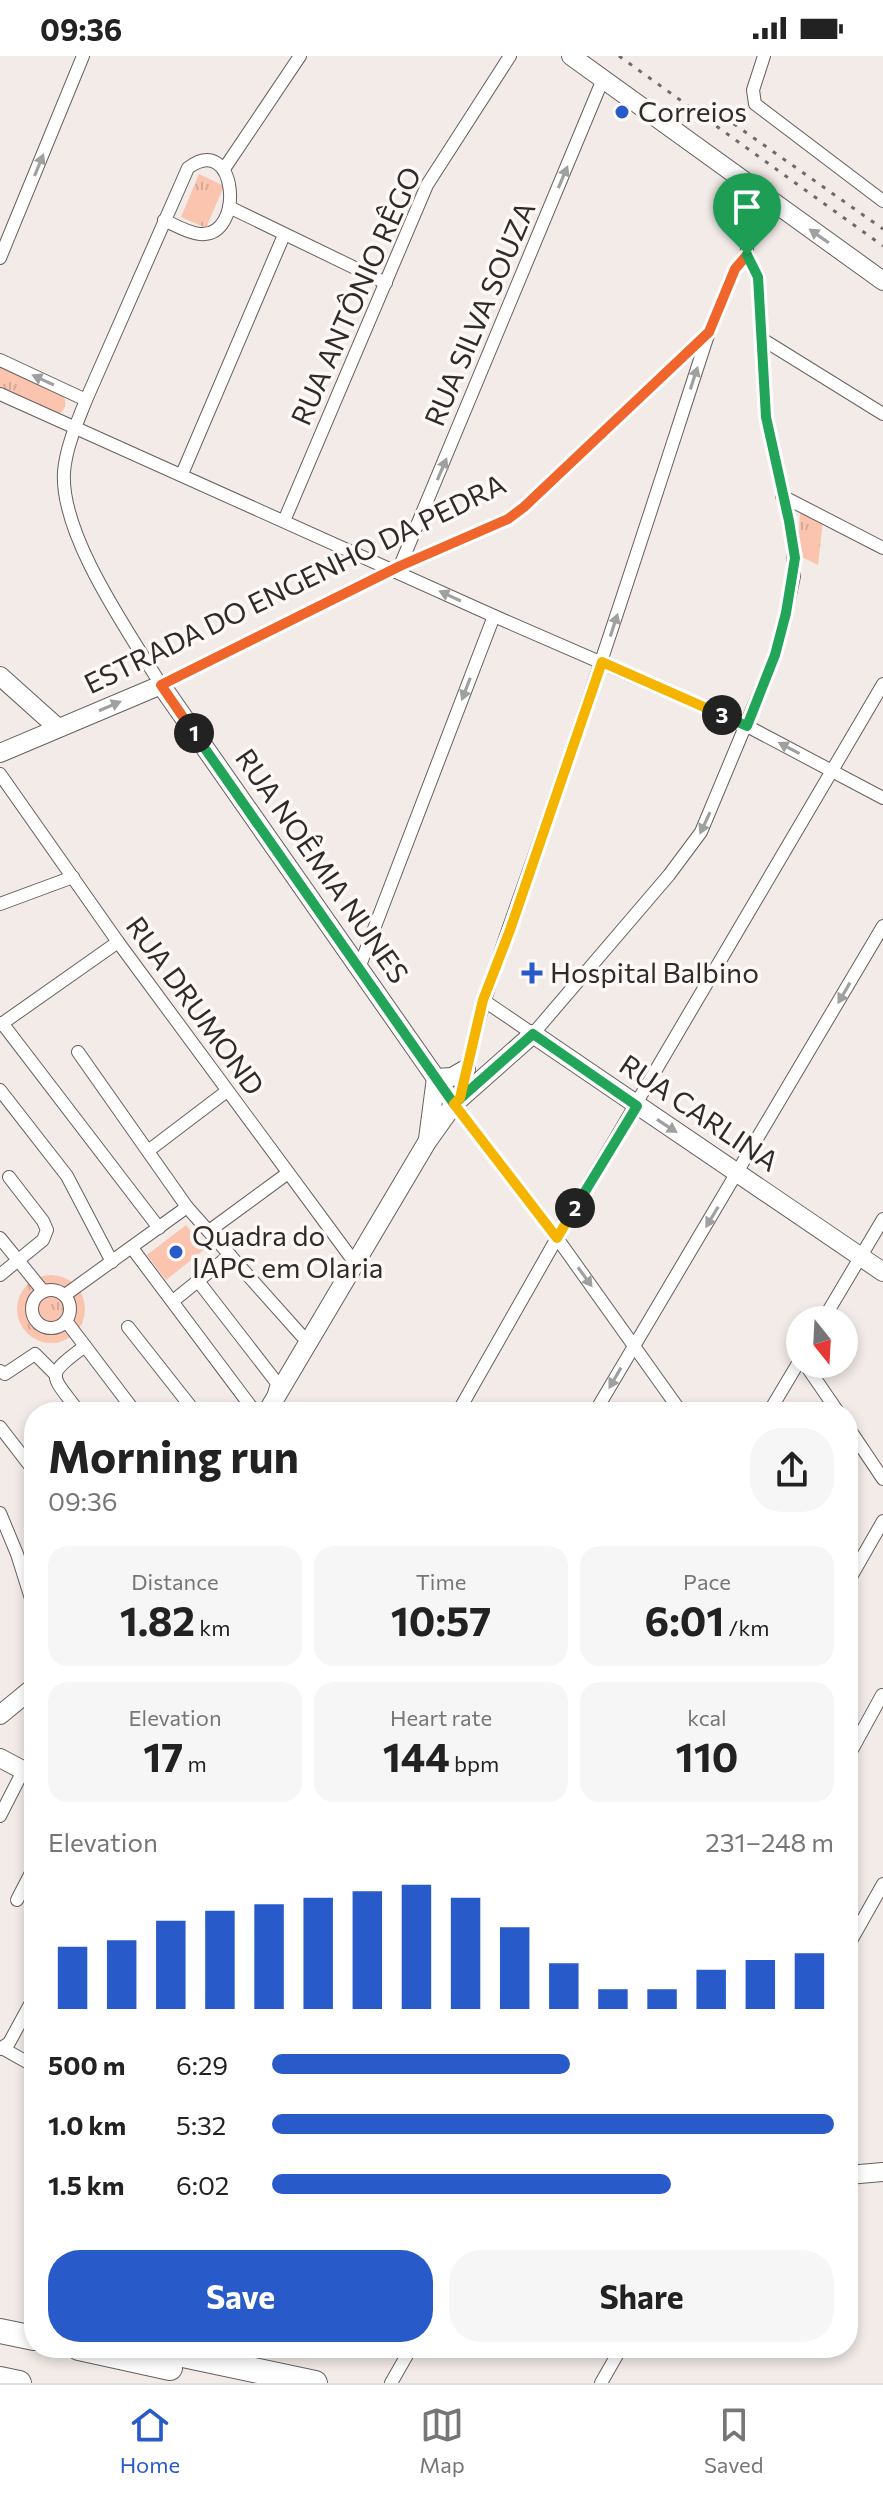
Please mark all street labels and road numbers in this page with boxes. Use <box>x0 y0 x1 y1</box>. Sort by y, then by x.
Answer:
street label: RUA ANTÔNIO RÊGO <box>283 161 427 430</box>
street label: RUA SILVA SOUZA <box>416 196 542 431</box>
street label: ESTRADA DO ENGENHO DA PEDRA <box>78 466 511 700</box>
street label: RUA NOÊMIA NUNES <box>229 742 417 989</box>
street label: RUA DRUMOND <box>120 910 272 1101</box>
street label: RUA CARLINA <box>614 1047 785 1178</box>

